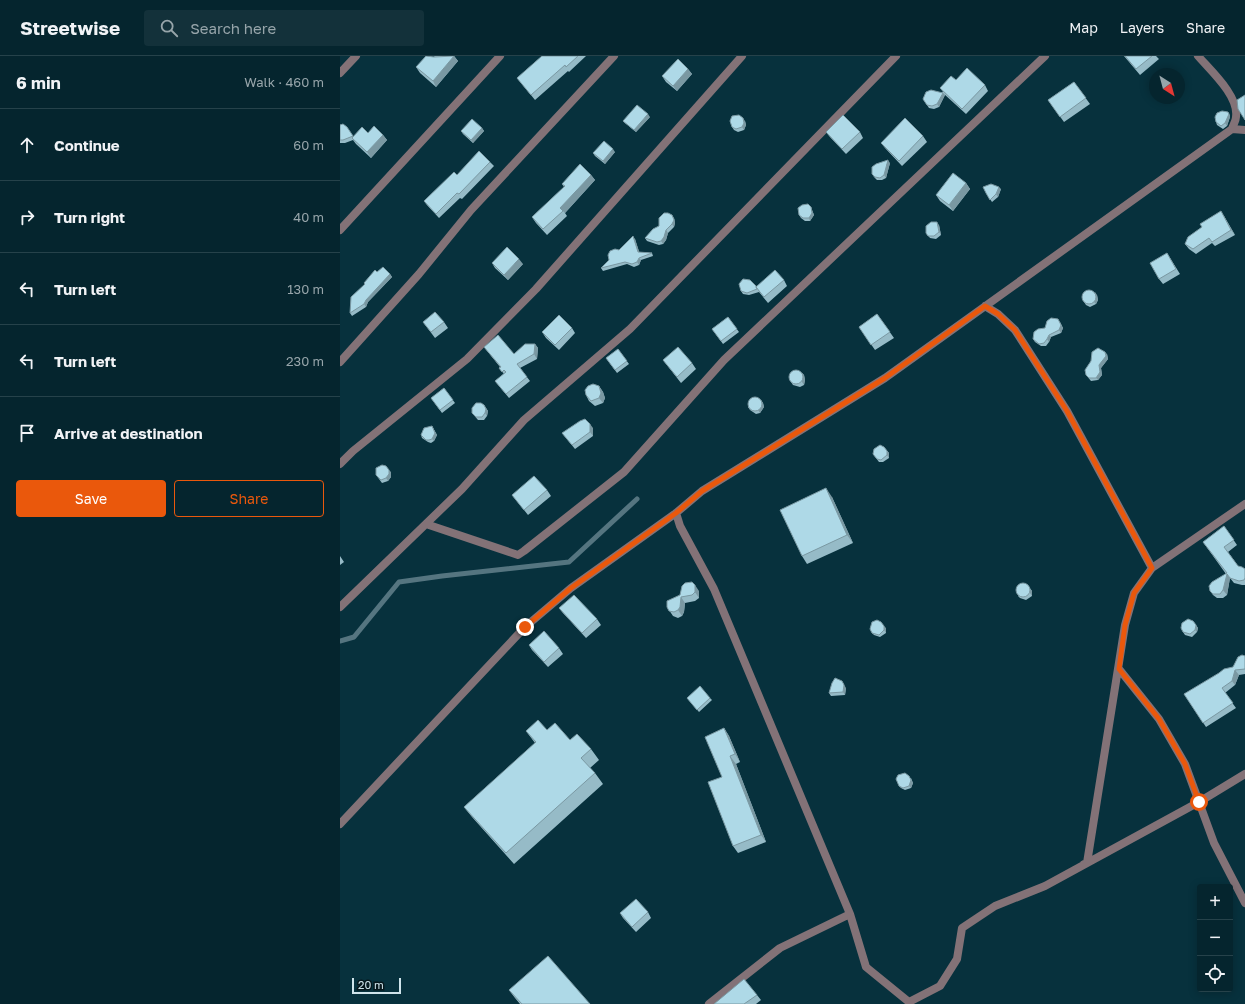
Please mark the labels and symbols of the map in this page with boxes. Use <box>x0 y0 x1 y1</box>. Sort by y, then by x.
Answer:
north arrow <box>1149 68 1185 104</box>
route end <box>516 618 534 636</box>
route start <box>1190 793 1208 811</box>
scale bar <box>352 976 401 995</box>

